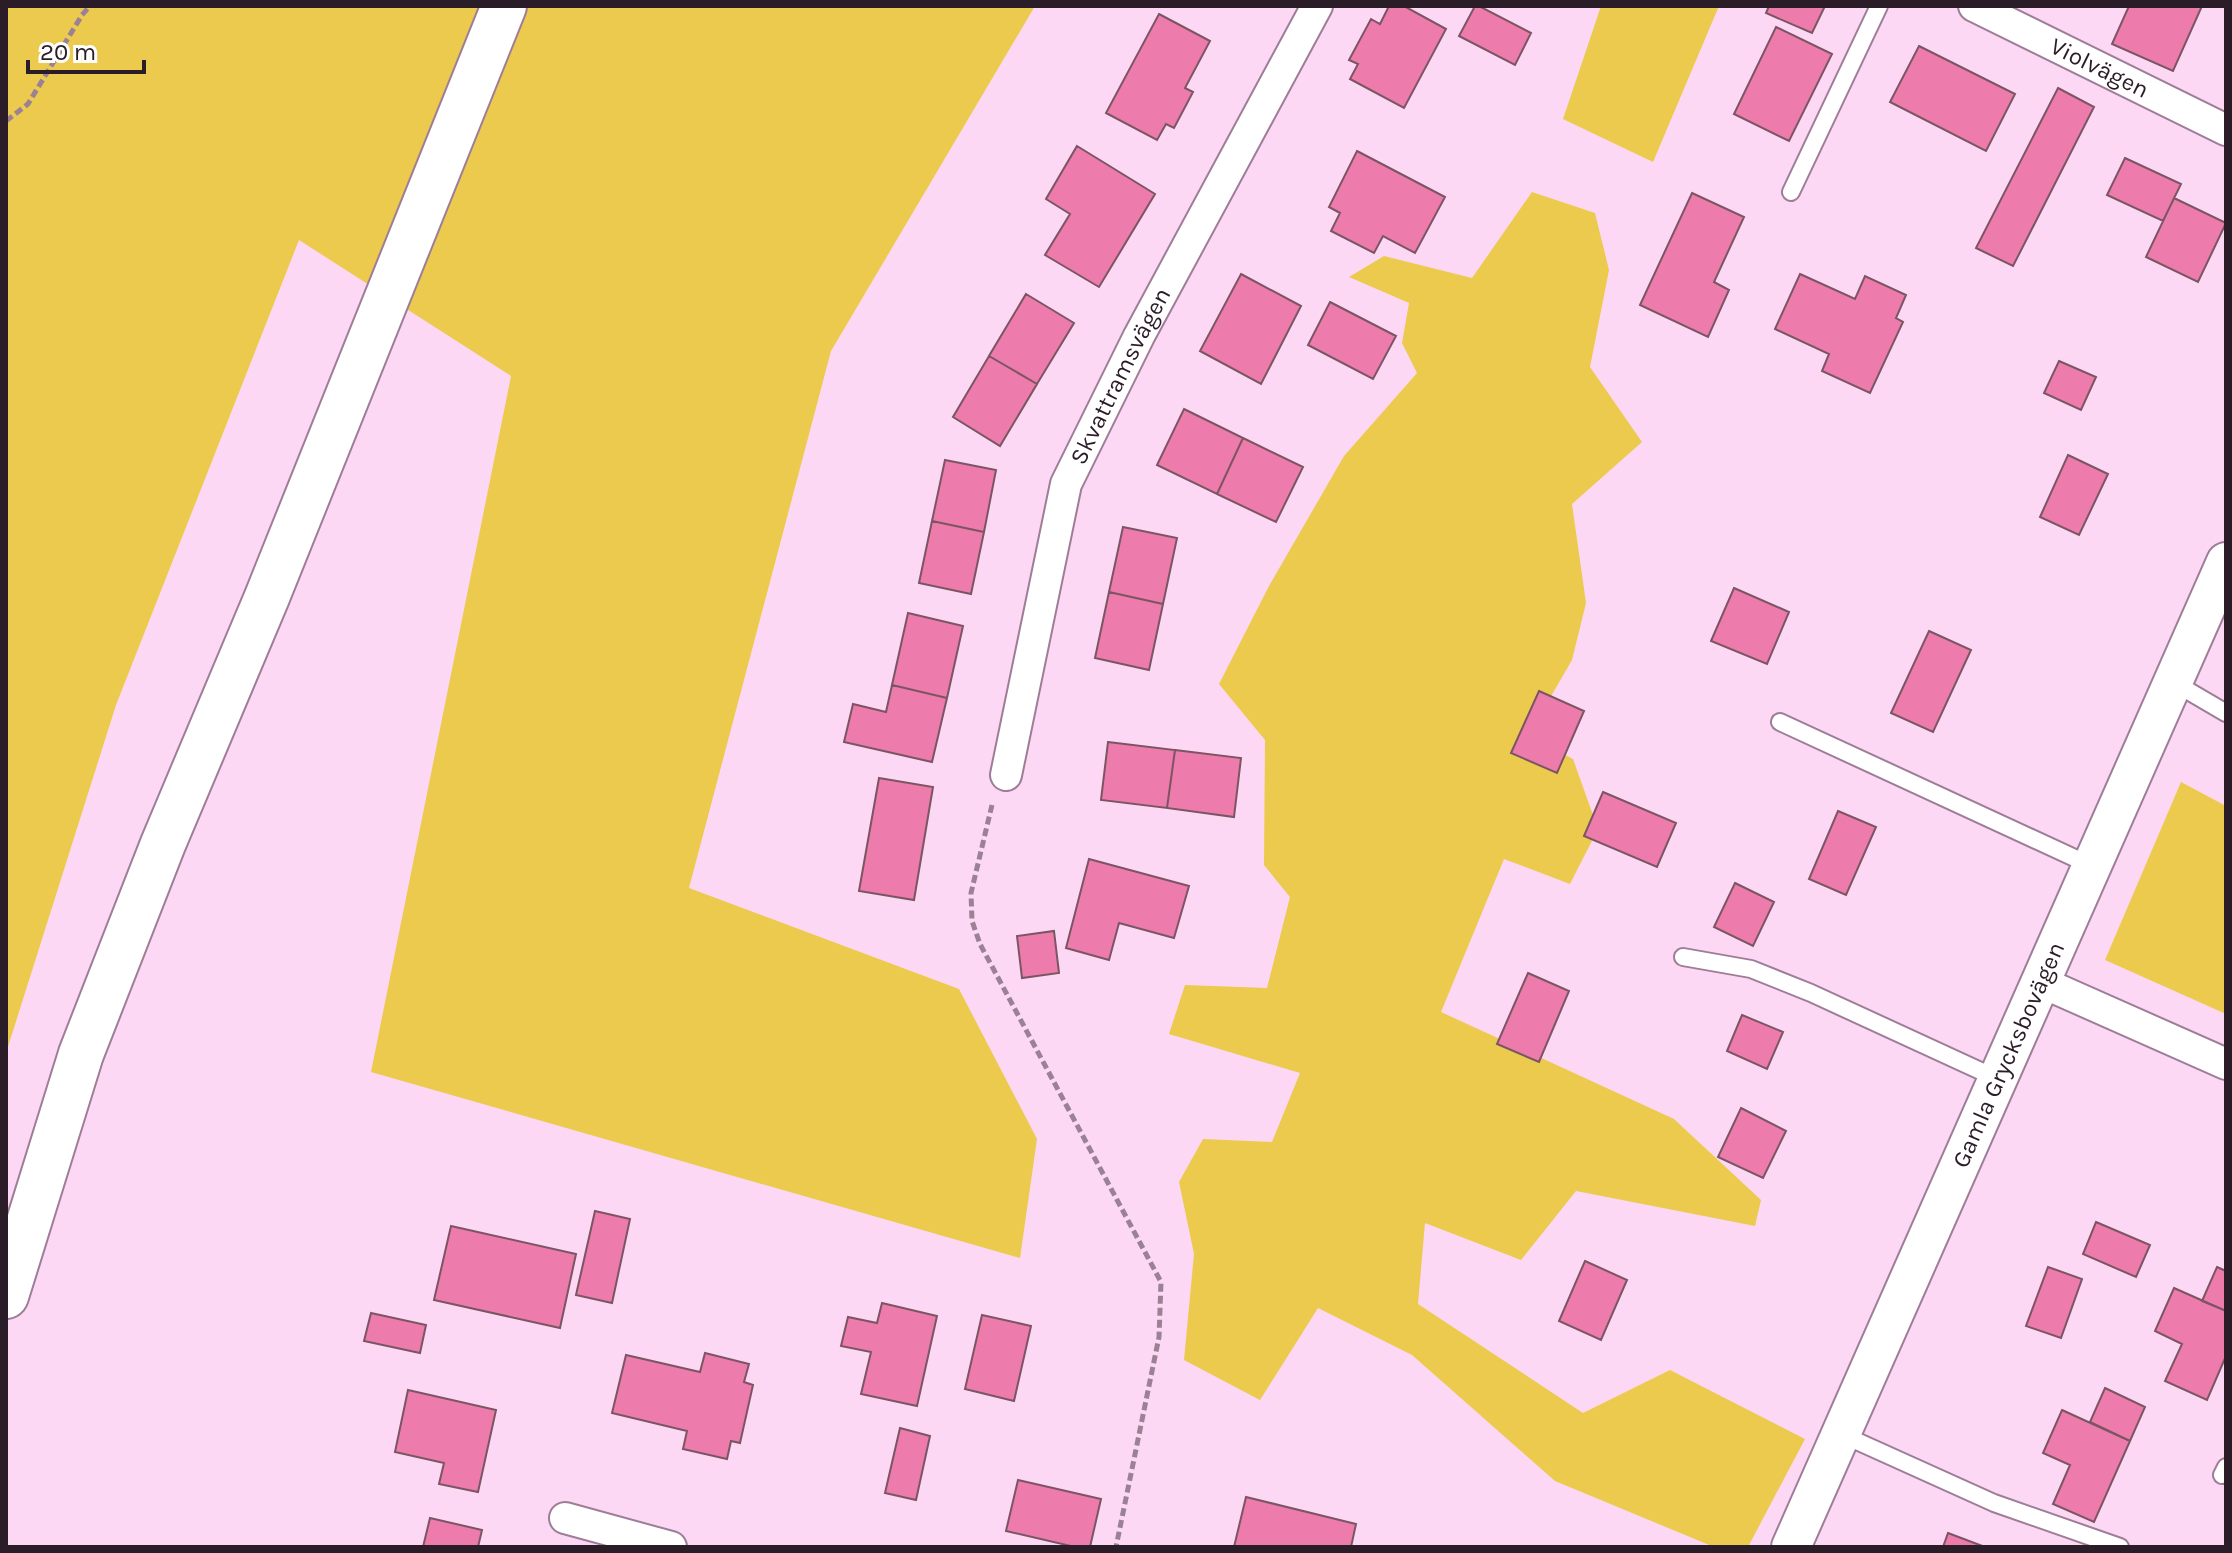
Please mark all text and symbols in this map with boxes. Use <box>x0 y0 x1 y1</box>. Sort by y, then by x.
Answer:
scale bar <box>28 24 144 74</box>
street label: Violvägen <box>2046 32 2153 104</box>
text: 20 m <box>40 38 96 66</box>
street label: Skvattramsvägen <box>1064 283 1176 469</box>
street label: Gamla Grycksbovägen <box>1946 938 2070 1172</box>

